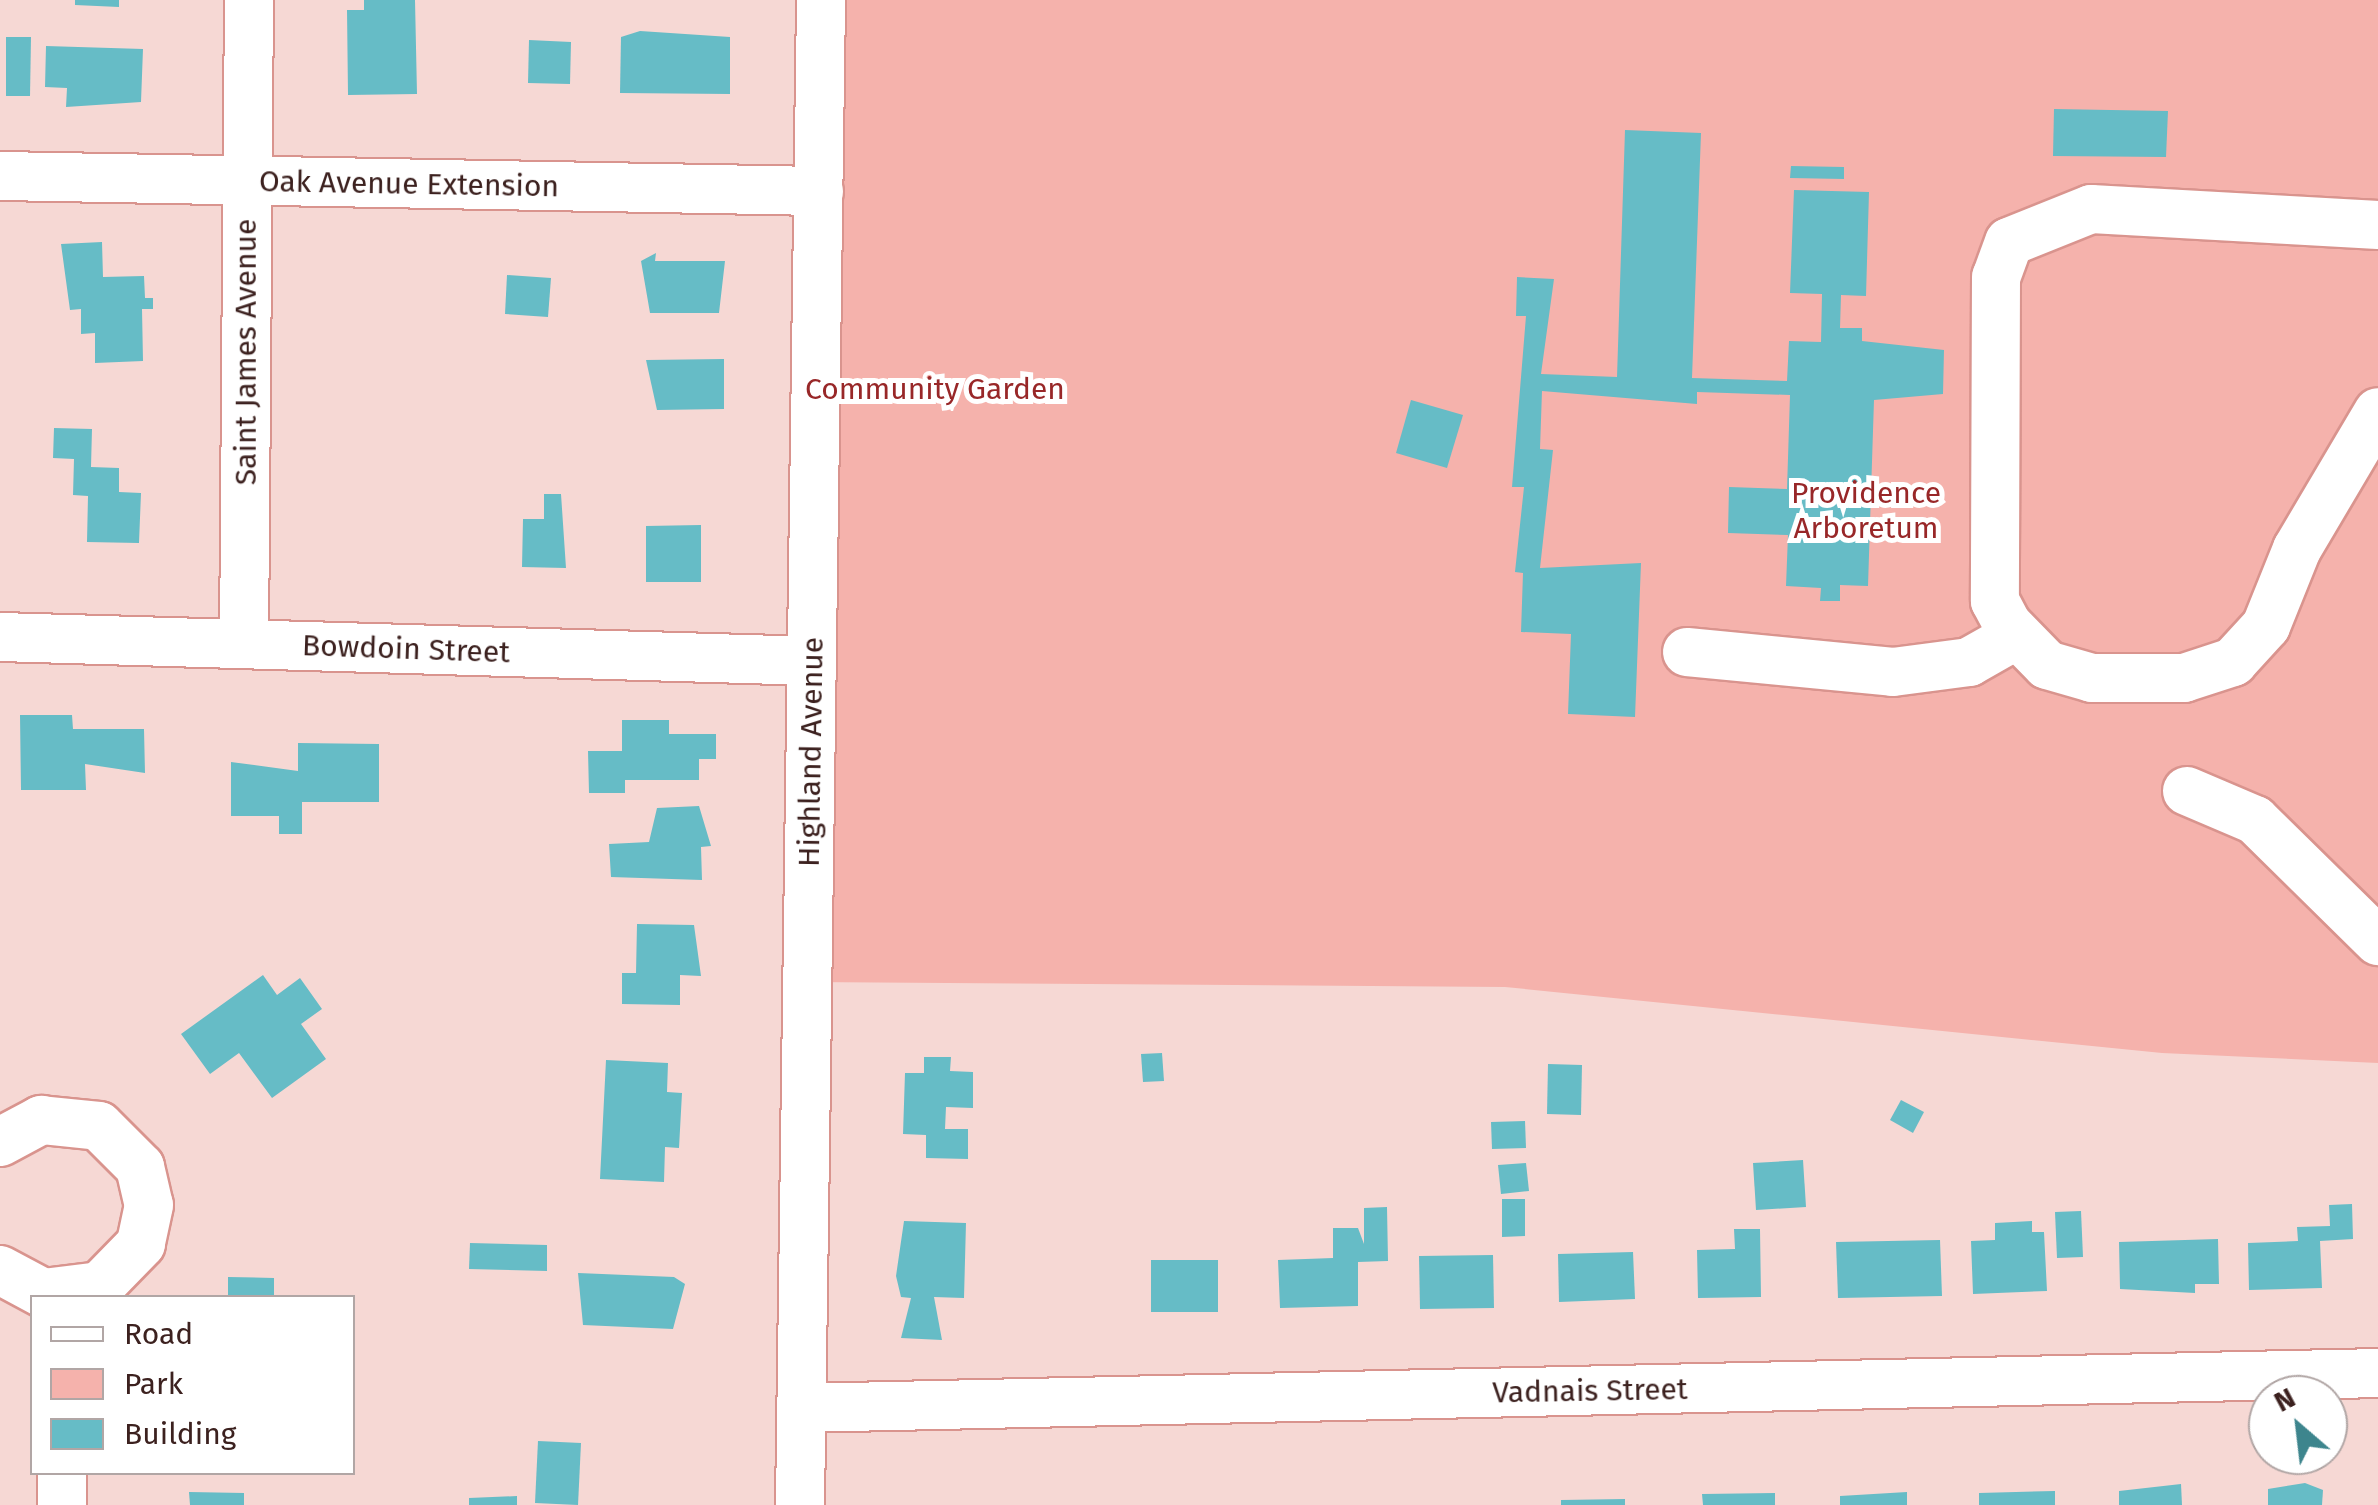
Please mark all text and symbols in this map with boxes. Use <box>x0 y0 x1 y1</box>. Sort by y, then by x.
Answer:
street label: Oak Avenue Extension <box>259 163 559 205</box>
street label: Saint James Avenue <box>228 219 264 485</box>
park label: Community Garden <box>805 371 1065 407</box>
park label: Providence Arboretum <box>1791 475 1941 546</box>
street label: Bowdoin Street <box>301 627 511 671</box>
street label: Highland Avenue <box>791 637 831 867</box>
legend <box>30 1295 355 1475</box>
text: Road <box>124 1316 193 1352</box>
text: Park <box>124 1366 183 1402</box>
street label: Vadnais Street <box>1492 1371 1688 1411</box>
north arrow <box>2248 1375 2348 1475</box>
text: N <box>2269 1381 2301 1419</box>
text: Building <box>124 1416 236 1452</box>

